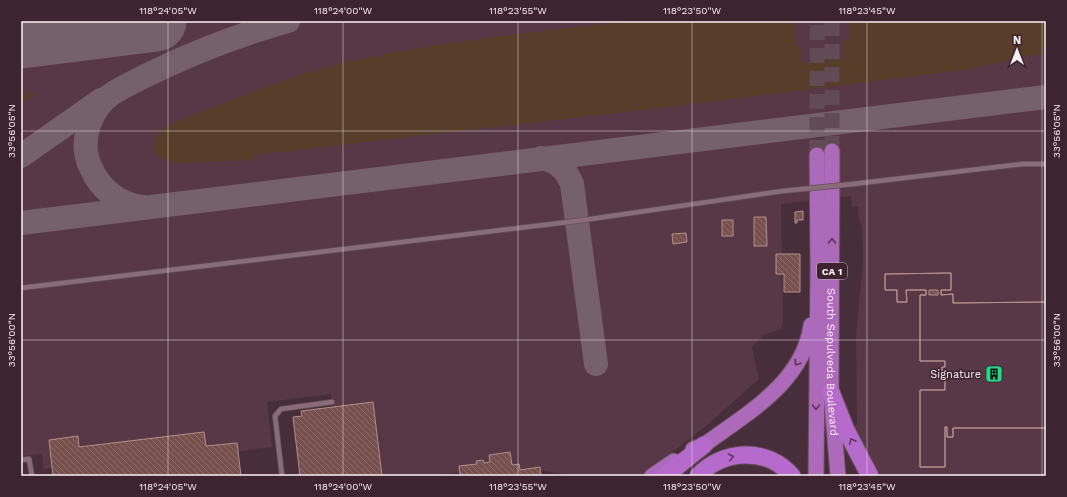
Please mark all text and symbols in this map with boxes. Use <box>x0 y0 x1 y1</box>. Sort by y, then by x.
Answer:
text: 118°24'05"W <box>139 5 197 16</box>
text: 118°24'00"W <box>314 5 372 16</box>
text: 118°23'55"W <box>489 5 547 16</box>
text: 118°23'50"W <box>663 5 722 16</box>
text: 118°23'45"W <box>838 5 896 16</box>
north arrow <box>997 30 1037 70</box>
text: N <box>1013 34 1021 47</box>
text: 33°56'05"N <box>6 104 17 158</box>
text: 33°56'05"N <box>1051 104 1062 158</box>
one-way arrow <box>828 238 836 244</box>
road number: CA 1 <box>817 263 847 279</box>
street label: South Sepulveda Boulevard <box>824 288 841 436</box>
text: 33°56'00"N <box>6 313 17 367</box>
text: 33°56'00"N <box>1051 313 1062 367</box>
one-way arrow <box>795 358 802 365</box>
building icon: Signature <box>984 364 1004 384</box>
place label: Signature <box>930 368 981 381</box>
one-way arrow <box>811 404 820 410</box>
one-way arrow <box>849 438 857 446</box>
one-way arrow <box>728 453 734 461</box>
text: 118°24'05"W <box>139 481 197 492</box>
text: 118°24'00"W <box>314 481 372 492</box>
text: 118°23'55"W <box>489 481 547 492</box>
text: 118°23'50"W <box>663 481 722 492</box>
text: 118°23'45"W <box>838 481 896 492</box>

